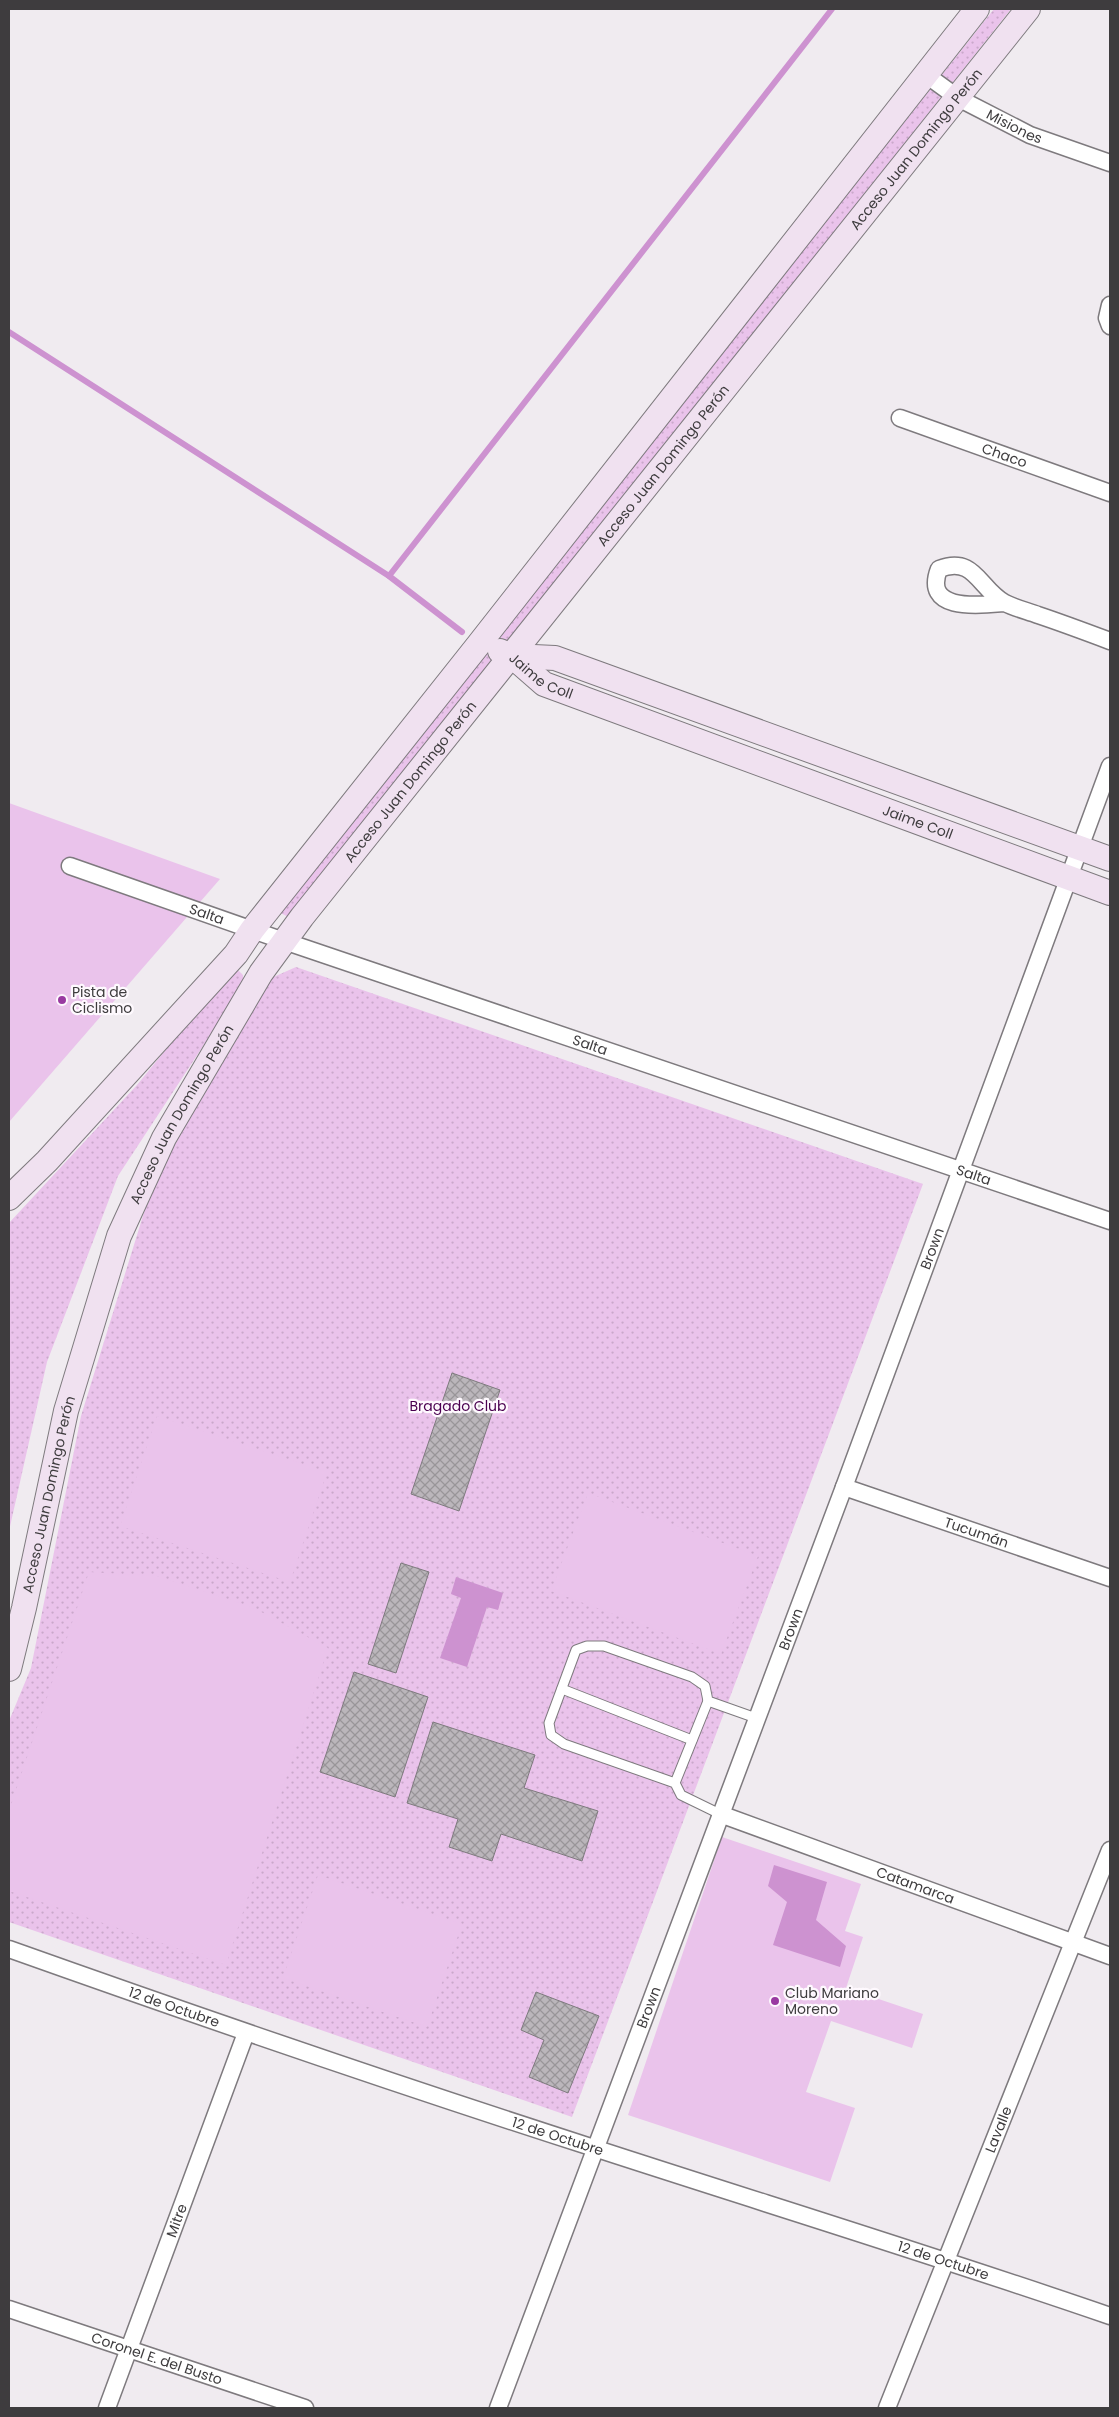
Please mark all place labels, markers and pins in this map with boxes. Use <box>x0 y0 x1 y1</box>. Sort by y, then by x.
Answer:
place label: Pista de Ciclismo <box>72 982 132 1018</box>
marker: Pista de Ciclismo <box>56 994 68 1006</box>
place label: Club Mariano Moreno <box>785 1983 879 2019</box>
marker: Club Mariano Moreno <box>769 1995 781 2007</box>

